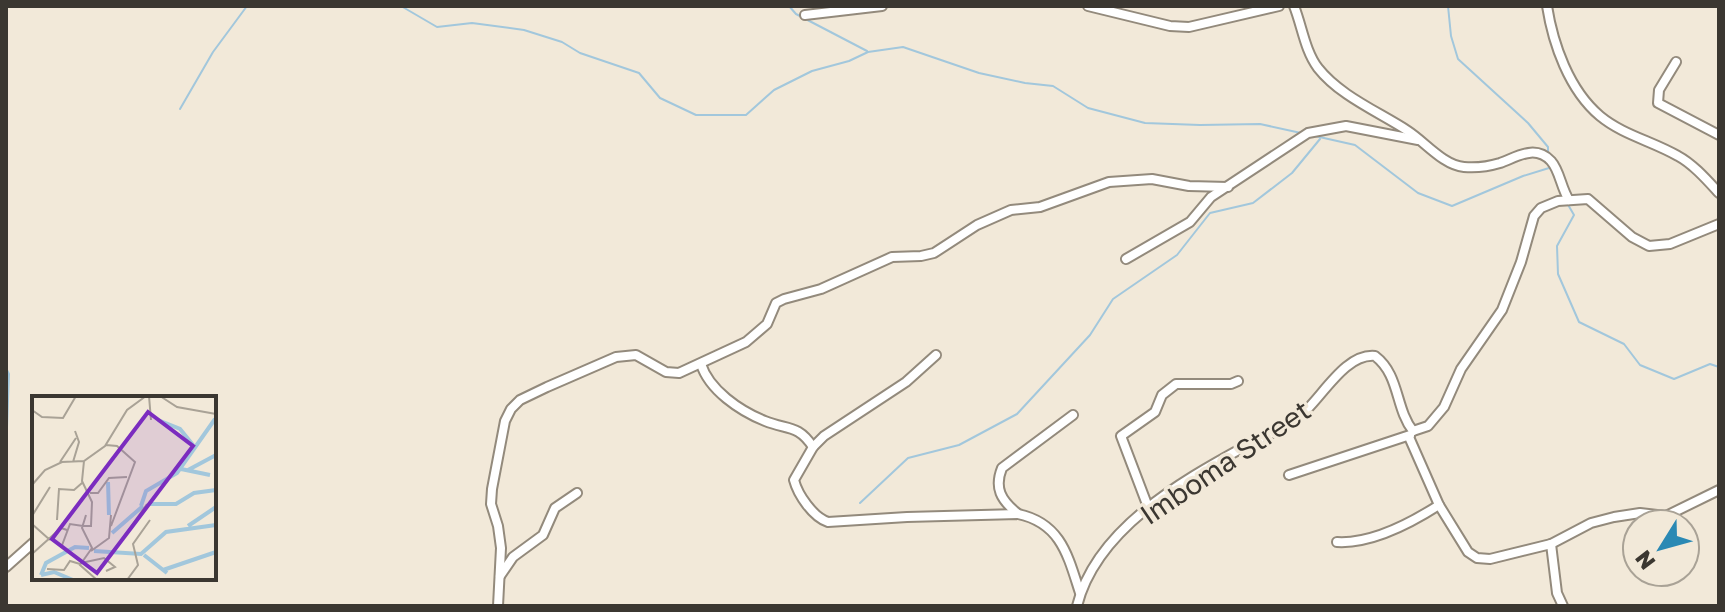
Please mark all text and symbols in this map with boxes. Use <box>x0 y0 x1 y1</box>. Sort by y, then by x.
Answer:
street label: Imboma Street <box>1134 393 1316 531</box>
inset map <box>32 396 216 580</box>
north arrow <box>1621 508 1701 588</box>
text: N <box>1629 546 1660 575</box>

